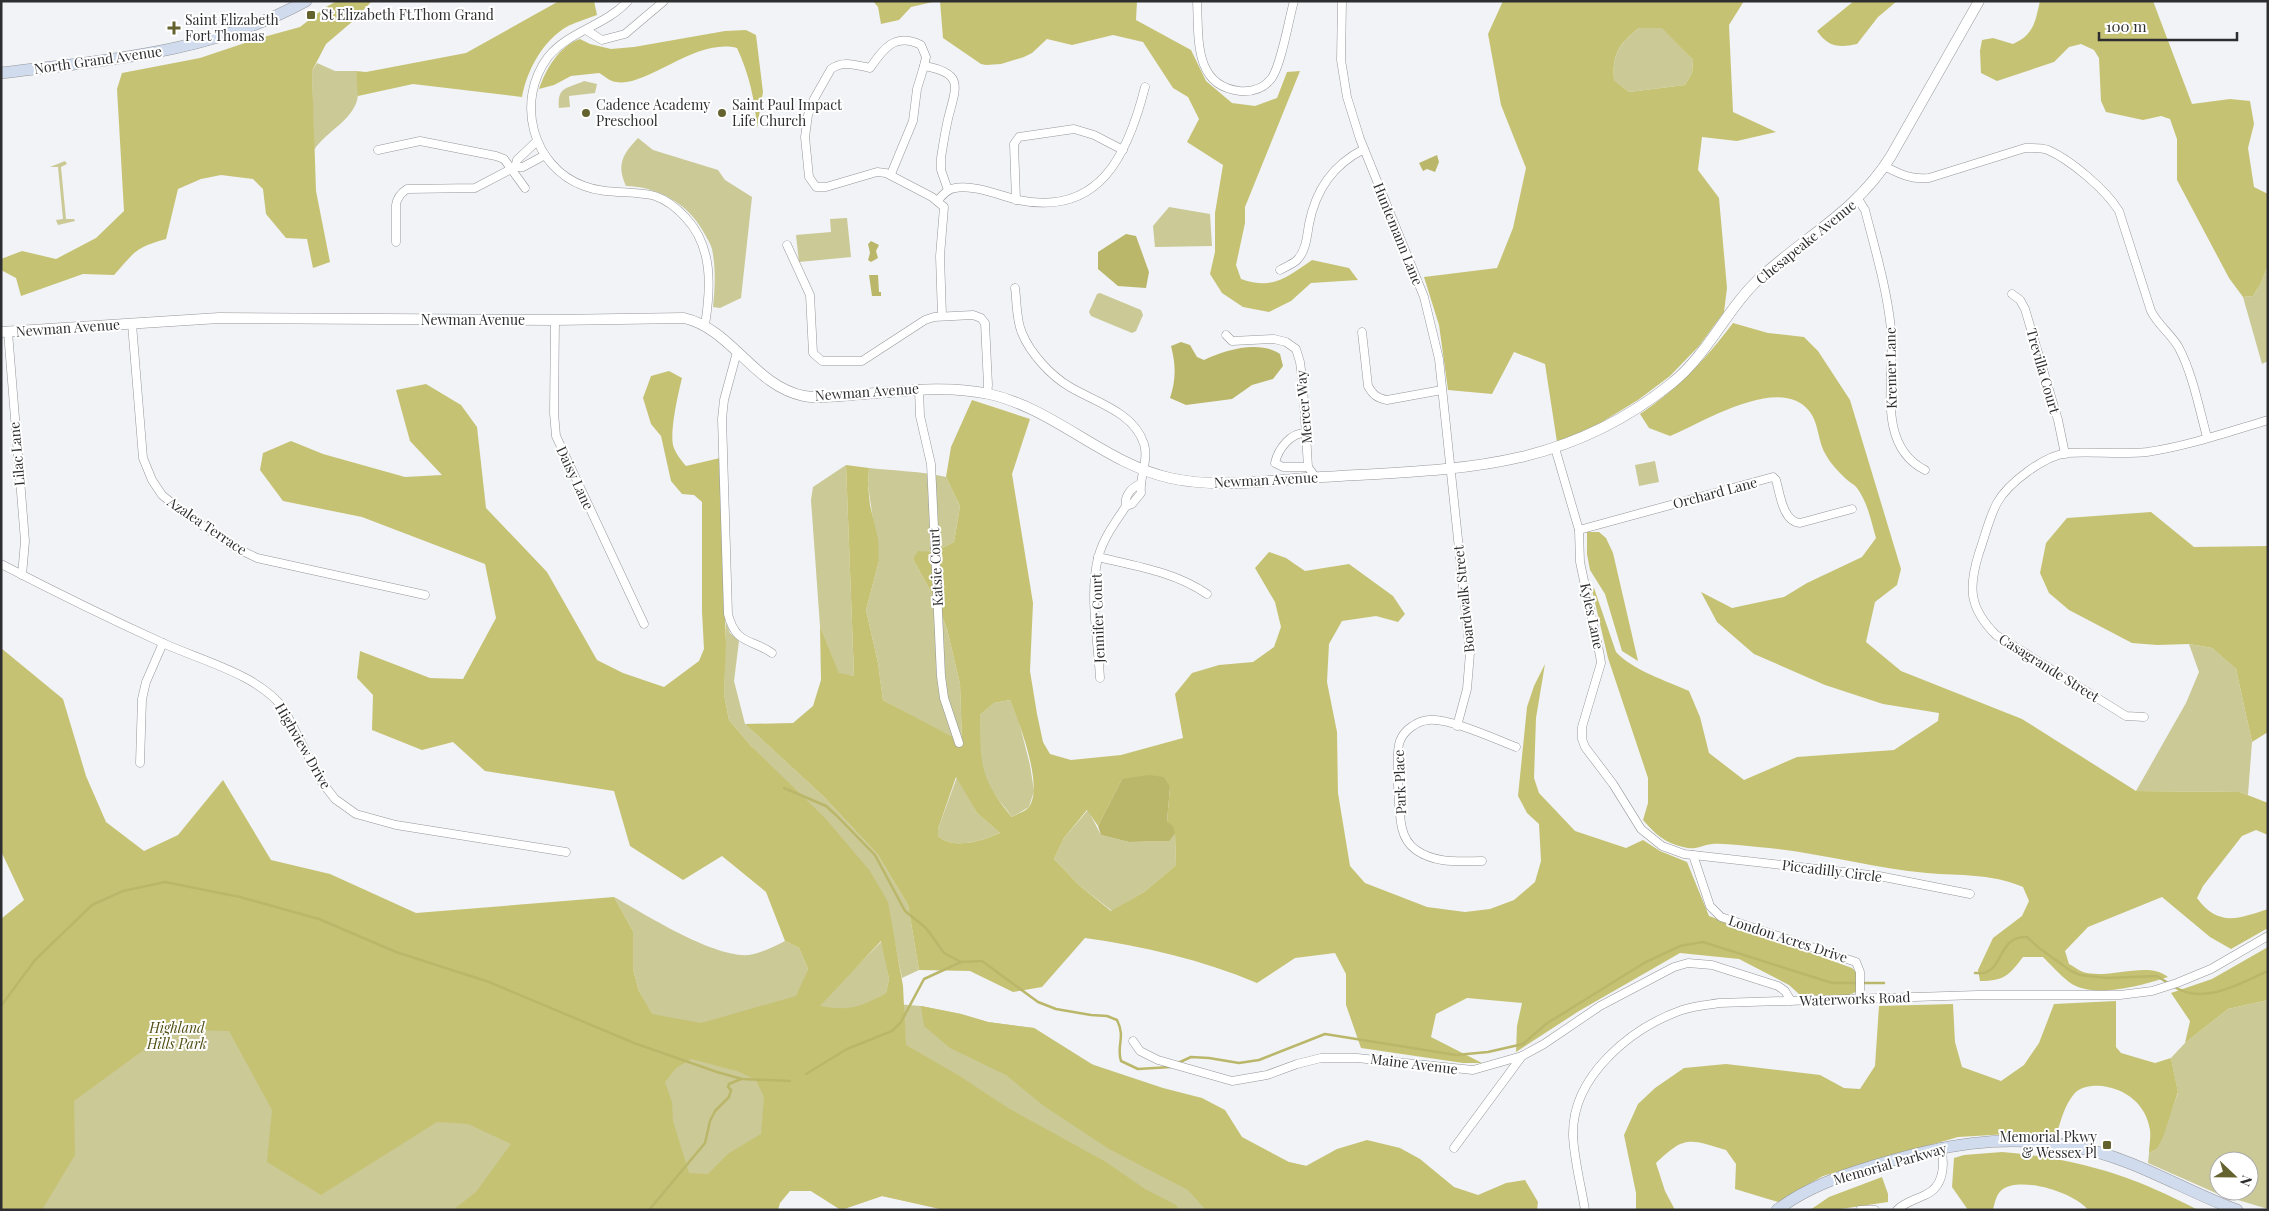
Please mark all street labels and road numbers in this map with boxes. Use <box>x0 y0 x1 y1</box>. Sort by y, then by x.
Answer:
street label: North Grand Avenue <box>33 41 163 78</box>
street label: Huntemann Lane <box>1369 180 1428 288</box>
street label: Chesapeake Avenue <box>1752 195 1860 288</box>
street label: Newman Avenue <box>421 310 525 329</box>
street label: Newman Avenue <box>15 314 121 341</box>
street label: Trevilla Court <box>2022 326 2065 417</box>
street label: Kremer Lane <box>1880 327 1901 409</box>
street label: Mercer Way <box>1291 369 1316 445</box>
street label: Newman Avenue <box>814 378 920 405</box>
street label: Lilac Lane <box>4 421 29 487</box>
street label: Daisy Lane <box>552 443 598 513</box>
street label: Newman Avenue <box>1213 467 1319 492</box>
street label: Orchard Lane <box>1671 472 1759 513</box>
street label: Azalea Terrace <box>163 491 251 559</box>
street label: Katsie Court <box>924 526 947 607</box>
street label: Boardwalk Street <box>1448 543 1479 654</box>
street label: Jennifer Court <box>1086 572 1109 664</box>
street label: Kyles Lane <box>1576 581 1609 651</box>
street label: Casagrande Street <box>1995 629 2104 707</box>
street label: Highview Drive <box>271 699 336 792</box>
street label: Park Place <box>1389 749 1410 815</box>
street label: Piccadilly Circle <box>1781 855 1883 886</box>
street label: London Acres Drive <box>1726 910 1850 967</box>
street label: Waterworks Road <box>1798 987 1911 1010</box>
street label: Maine Avenue <box>1369 1049 1459 1078</box>
street label: Memorial Parkway <box>1831 1138 1949 1189</box>

